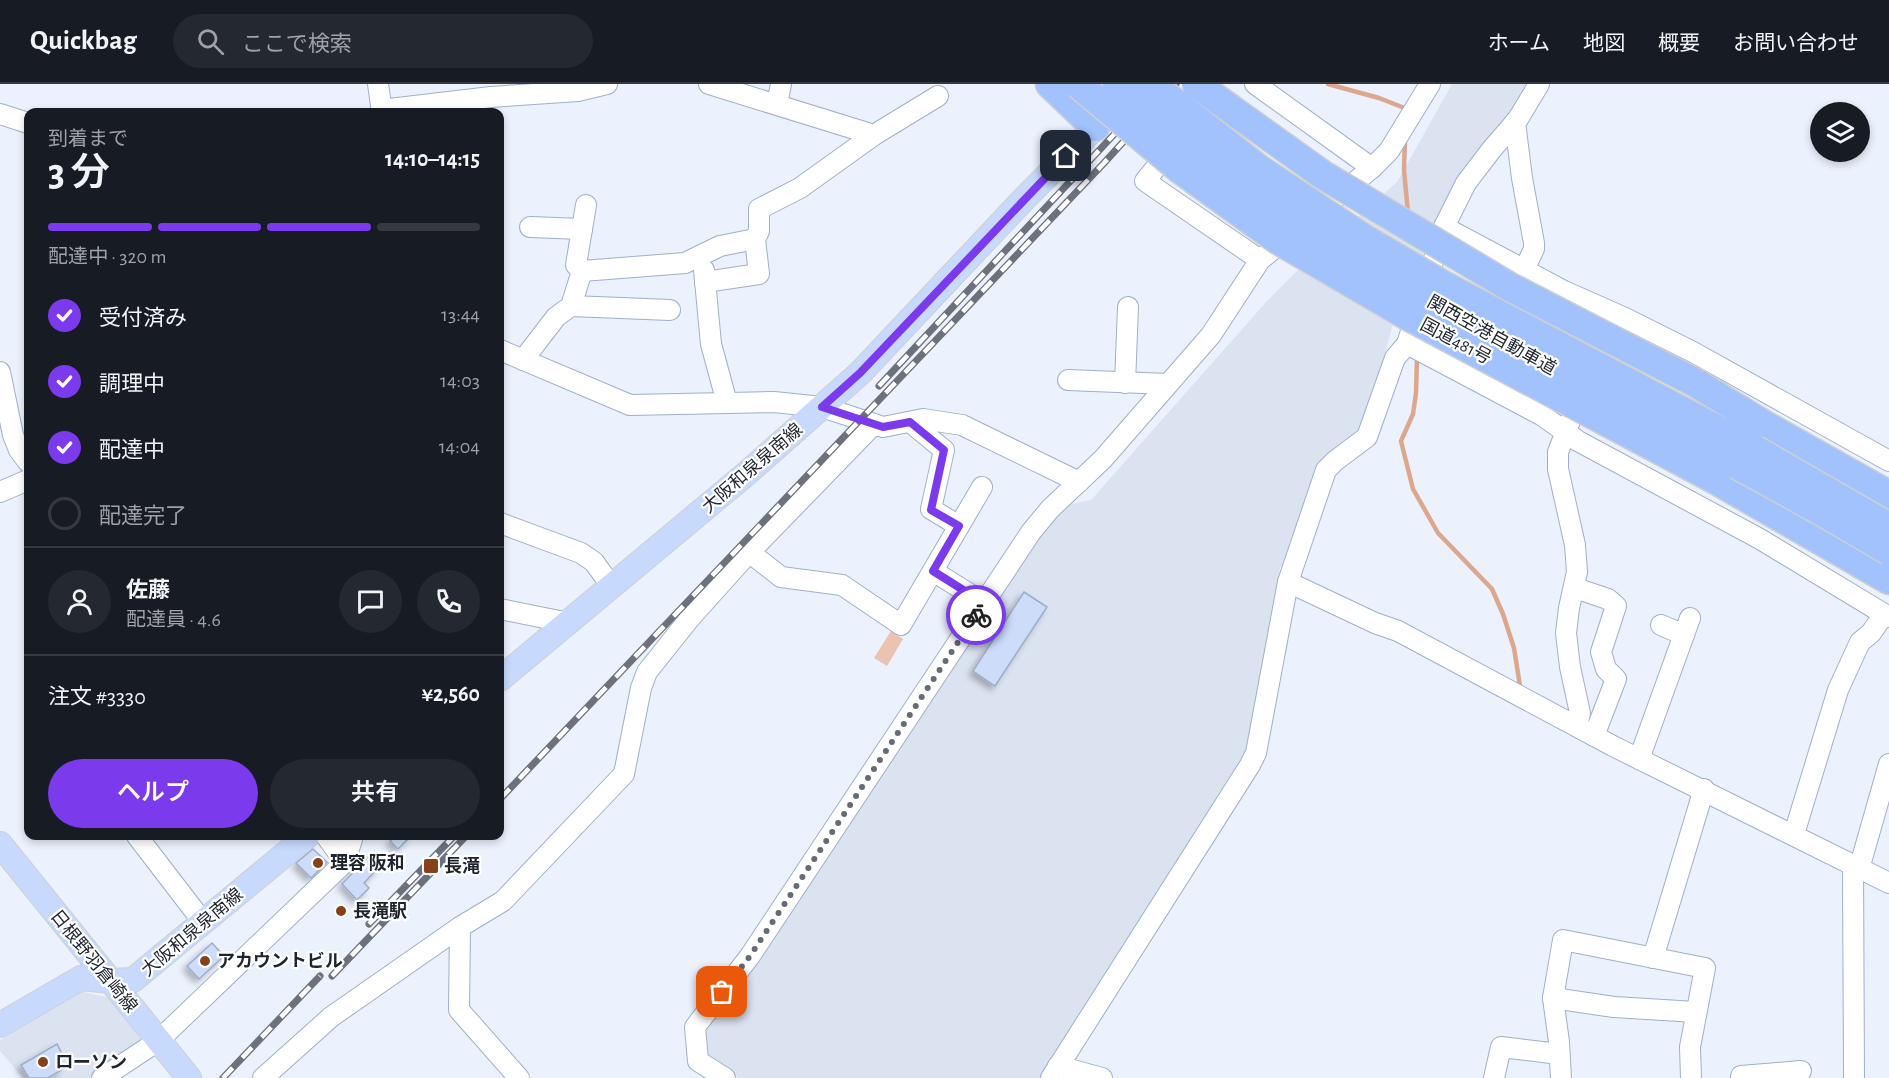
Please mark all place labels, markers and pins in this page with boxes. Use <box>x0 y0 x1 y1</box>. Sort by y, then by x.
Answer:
pin <box>1040 130 1091 181</box>
place label: 理容 阪和 <box>330 853 405 873</box>
marker: 理容 阪和 <box>311 856 325 870</box>
marker: 長滝 <box>422 857 440 875</box>
place label: 長滝 <box>444 857 480 876</box>
place label: 長滝駅 <box>353 902 407 921</box>
marker: 長滝駅 <box>334 904 348 918</box>
place label: アカウントビル <box>217 951 343 971</box>
marker: アカウントビル <box>198 954 212 968</box>
pin <box>696 966 747 1017</box>
place label: ローソン <box>55 1054 127 1072</box>
marker: ローソン <box>36 1055 50 1069</box>

